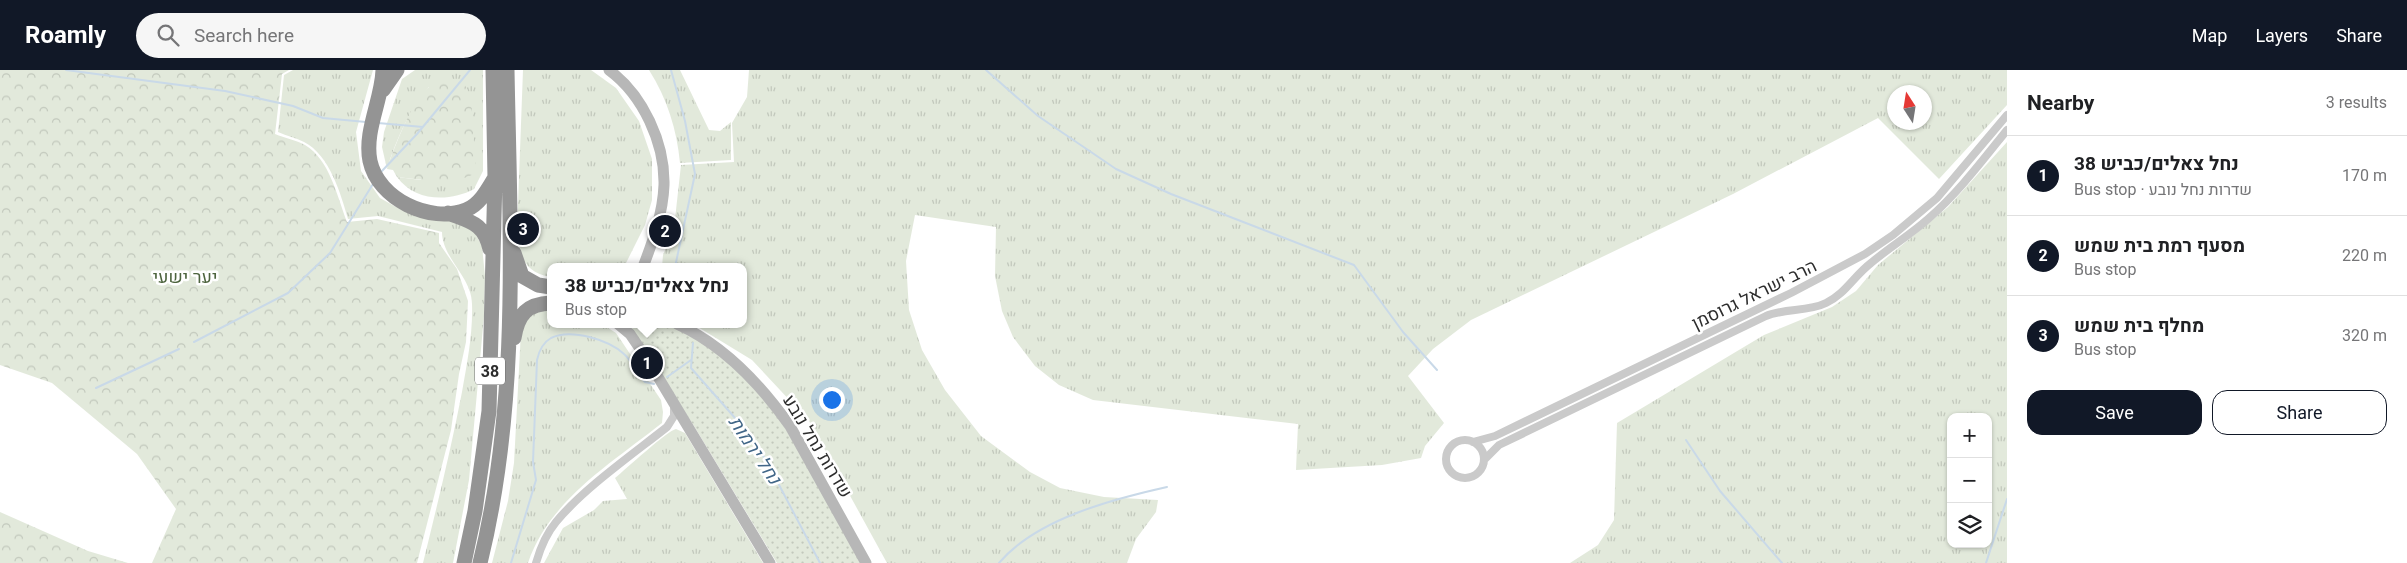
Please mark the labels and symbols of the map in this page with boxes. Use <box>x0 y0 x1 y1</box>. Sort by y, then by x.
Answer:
north arrow <box>1887 85 1932 130</box>
pin: 3 <box>507 210 539 248</box>
pin: 2 <box>649 212 681 250</box>
street label: הרב ישראל גרוסמן <box>1688 255 1820 333</box>
park label: יער ישעי <box>153 266 217 287</box>
pin: 1 <box>631 344 663 382</box>
road number: 38 <box>475 358 505 384</box>
your location <box>819 387 845 413</box>
street label: שדרות נחל נובע <box>779 391 857 501</box>
water label: נחל ירמות <box>724 411 787 489</box>

